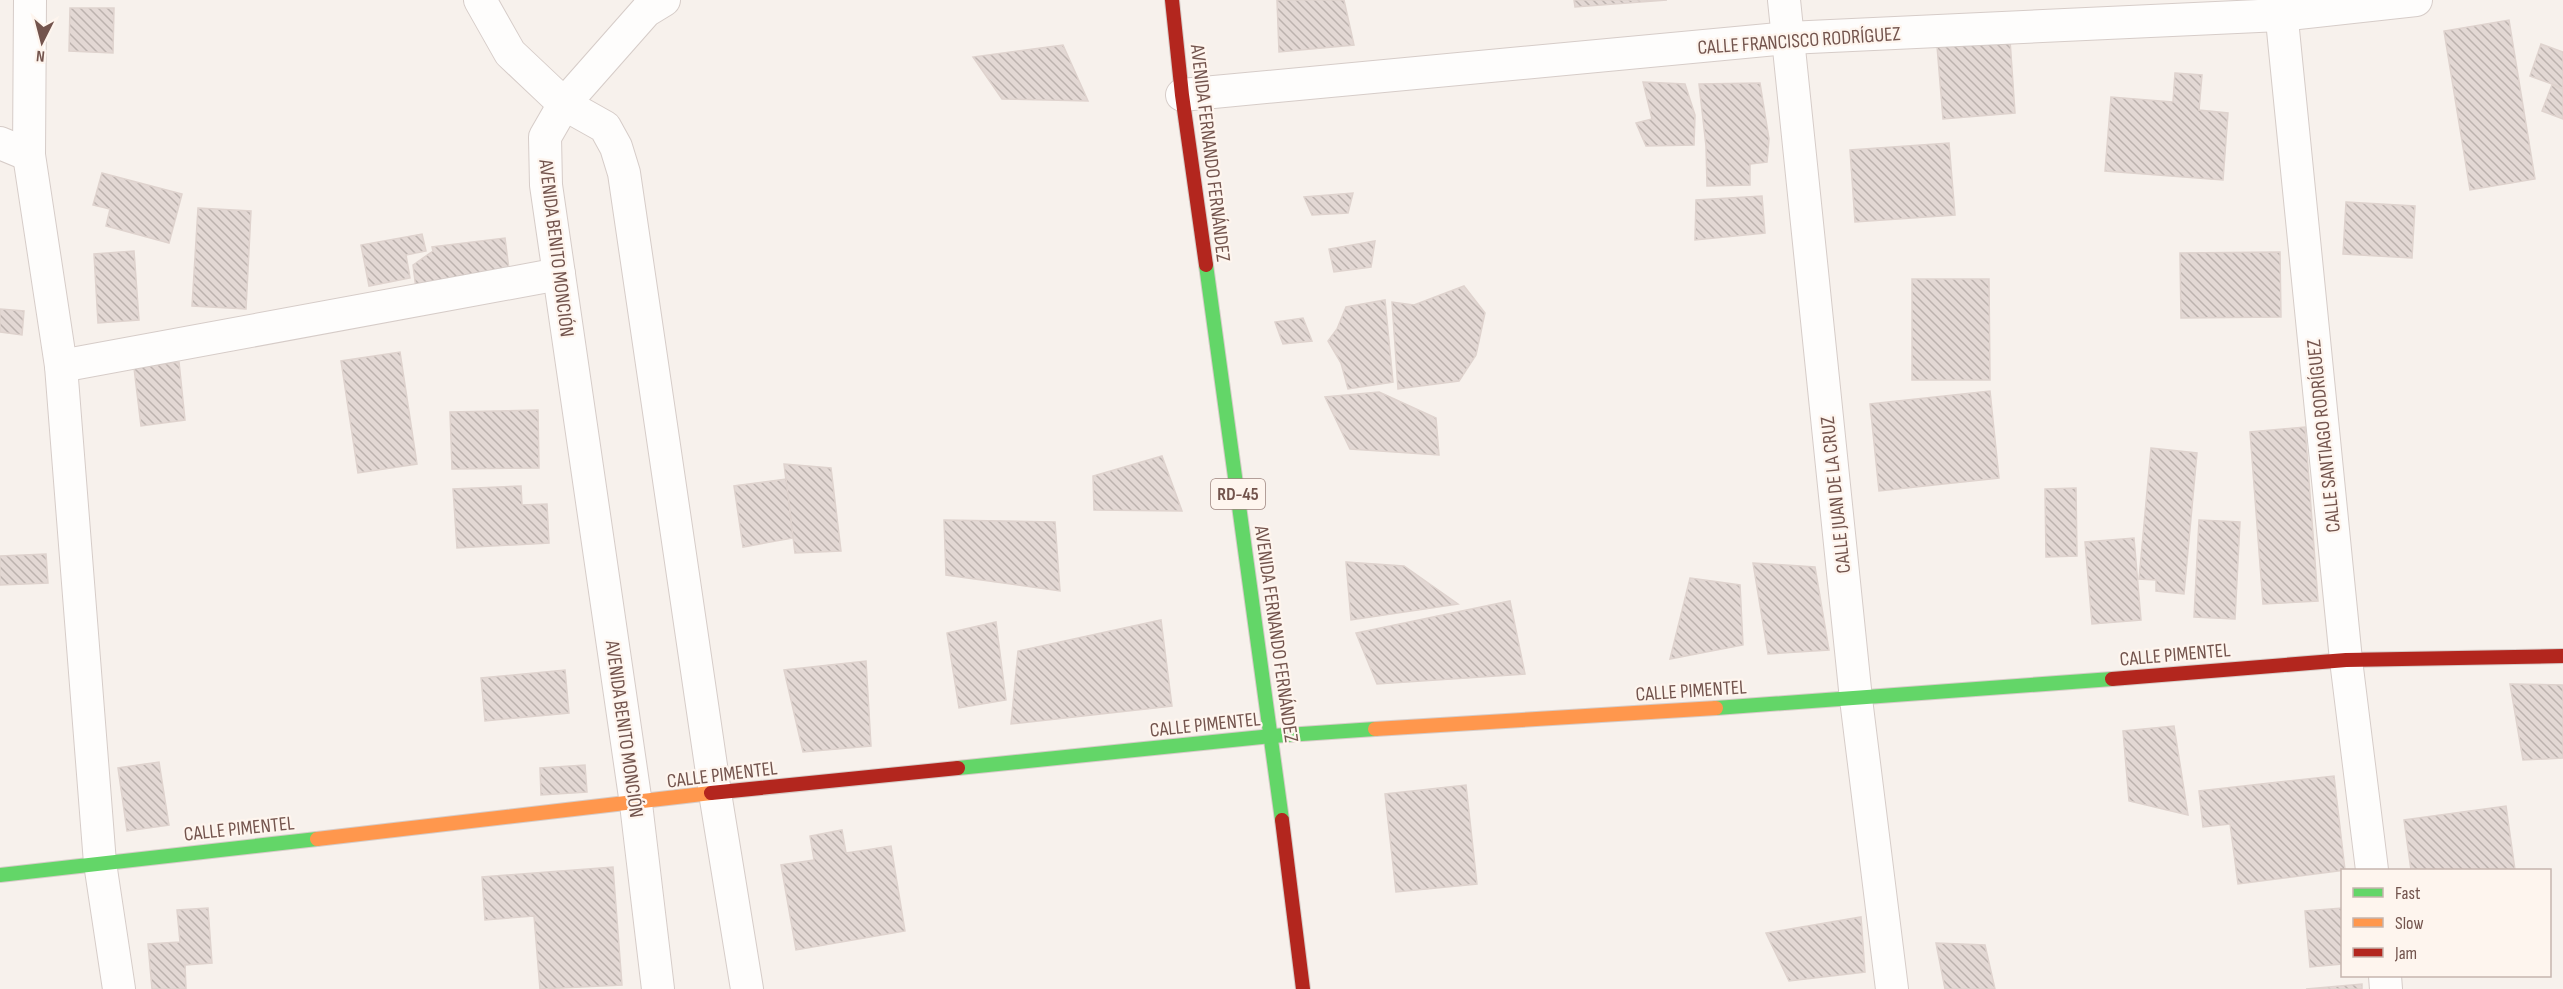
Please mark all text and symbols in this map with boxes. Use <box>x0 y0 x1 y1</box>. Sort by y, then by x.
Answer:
north arrow <box>12 12 72 72</box>
street label: CALLE FRANCISCO RODRÍGUEZ <box>1697 22 1901 60</box>
street label: AVENIDA FERNANDO FERNÁNDEZ <box>1185 42 1235 263</box>
text: N <box>35 46 46 65</box>
street label: AVENIDA BENITO MONCIÓN <box>533 157 579 338</box>
street label: CALLE SANTIAGO RODRÍGUEZ <box>2302 338 2346 534</box>
street label: CALLE JUAN DE LA CRUZ <box>1816 415 1856 575</box>
road number: RD-45 <box>1211 479 1265 509</box>
street label: AVENIDA FERNANDO FERNÁNDEZ <box>1249 523 1303 744</box>
street label: AVENIDA BENITO MONCIÓN <box>600 638 648 819</box>
street label: CALLE PIMENTEL <box>2119 638 2232 672</box>
street label: CALLE PIMENTEL <box>1635 675 1748 707</box>
street label: CALLE PIMENTEL <box>1149 707 1262 743</box>
street label: CALLE PIMENTEL <box>666 756 779 794</box>
street label: CALLE PIMENTEL <box>183 811 296 847</box>
legend <box>2341 869 2551 977</box>
text: Fast <box>2395 883 2421 904</box>
text: Slow <box>2395 913 2424 934</box>
text: Jam <box>2394 943 2417 964</box>

